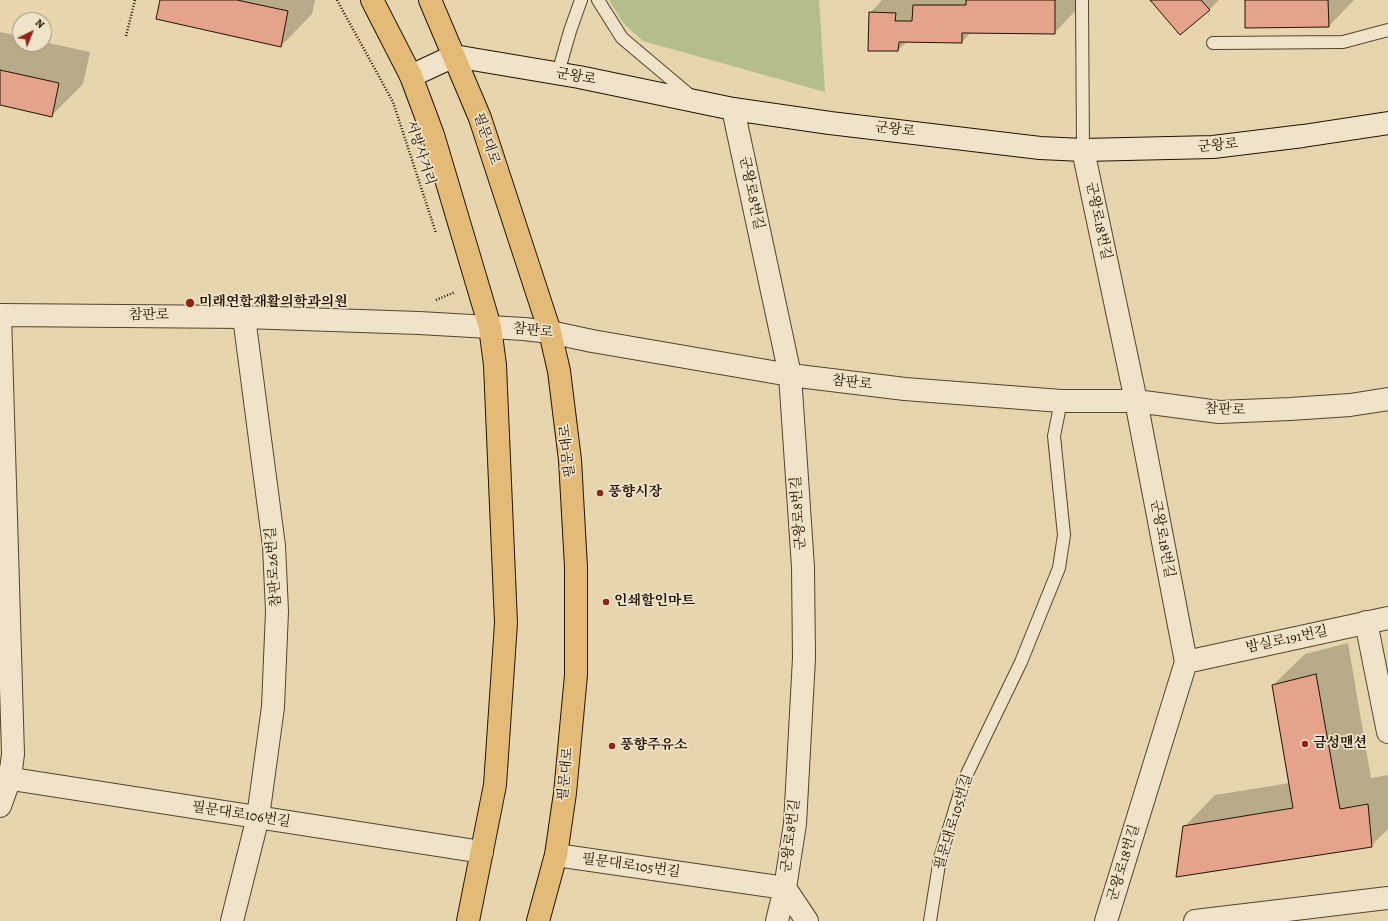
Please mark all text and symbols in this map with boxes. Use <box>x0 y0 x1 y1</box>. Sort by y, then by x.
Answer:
north arrow <box>12 12 52 52</box>
text: N <box>32 15 48 32</box>
street label: 군왕로 <box>555 65 597 89</box>
street label: 필문대로 <box>469 111 503 167</box>
street label: 서방사거리 <box>402 118 438 188</box>
street label: 군왕로 <box>874 119 916 141</box>
street label: 군왕로 <box>1197 136 1239 156</box>
street label: 군왕로8번길 <box>735 155 767 231</box>
street label: 군왕로18번길 <box>1082 181 1114 261</box>
place label: 미래연합재활의학과의원 <box>199 295 348 311</box>
marker: 미래연합재활의학과의원 <box>184 297 196 309</box>
street label: 참판로 <box>129 308 169 324</box>
street label: 참판로 <box>512 321 554 341</box>
street label: 참판로 <box>831 372 873 394</box>
street label: 참판로 <box>1204 401 1246 419</box>
street label: 필문대로 <box>557 423 579 479</box>
street label: 군왕로8번길 <box>788 475 810 551</box>
place label: 풍향시장 <box>608 485 662 501</box>
marker: 풍향시장 <box>595 488 605 498</box>
street label: 군왕로18번길 <box>1146 499 1178 579</box>
street label: 참판로26번길 <box>263 526 285 608</box>
place label: 인쇄할인마트 <box>614 594 695 610</box>
marker: 인쇄할인마트 <box>601 597 611 607</box>
street label: 밤실로191번길 <box>1244 623 1330 657</box>
place label: 금성맨션 <box>1313 736 1367 752</box>
place label: 풍향주유소 <box>620 738 688 754</box>
marker: 금성맨션 <box>1300 739 1310 749</box>
marker: 풍향주유소 <box>607 741 617 751</box>
street label: 필문대로 <box>555 746 577 802</box>
street label: 필문대로105번길 <box>931 772 977 872</box>
street label: 군왕로8번길 <box>778 798 804 874</box>
street label: 필문대로106번길 <box>190 799 292 831</box>
street label: 군왕로18번길 <box>1104 823 1144 903</box>
street label: 필문대로105번길 <box>581 851 681 881</box>

